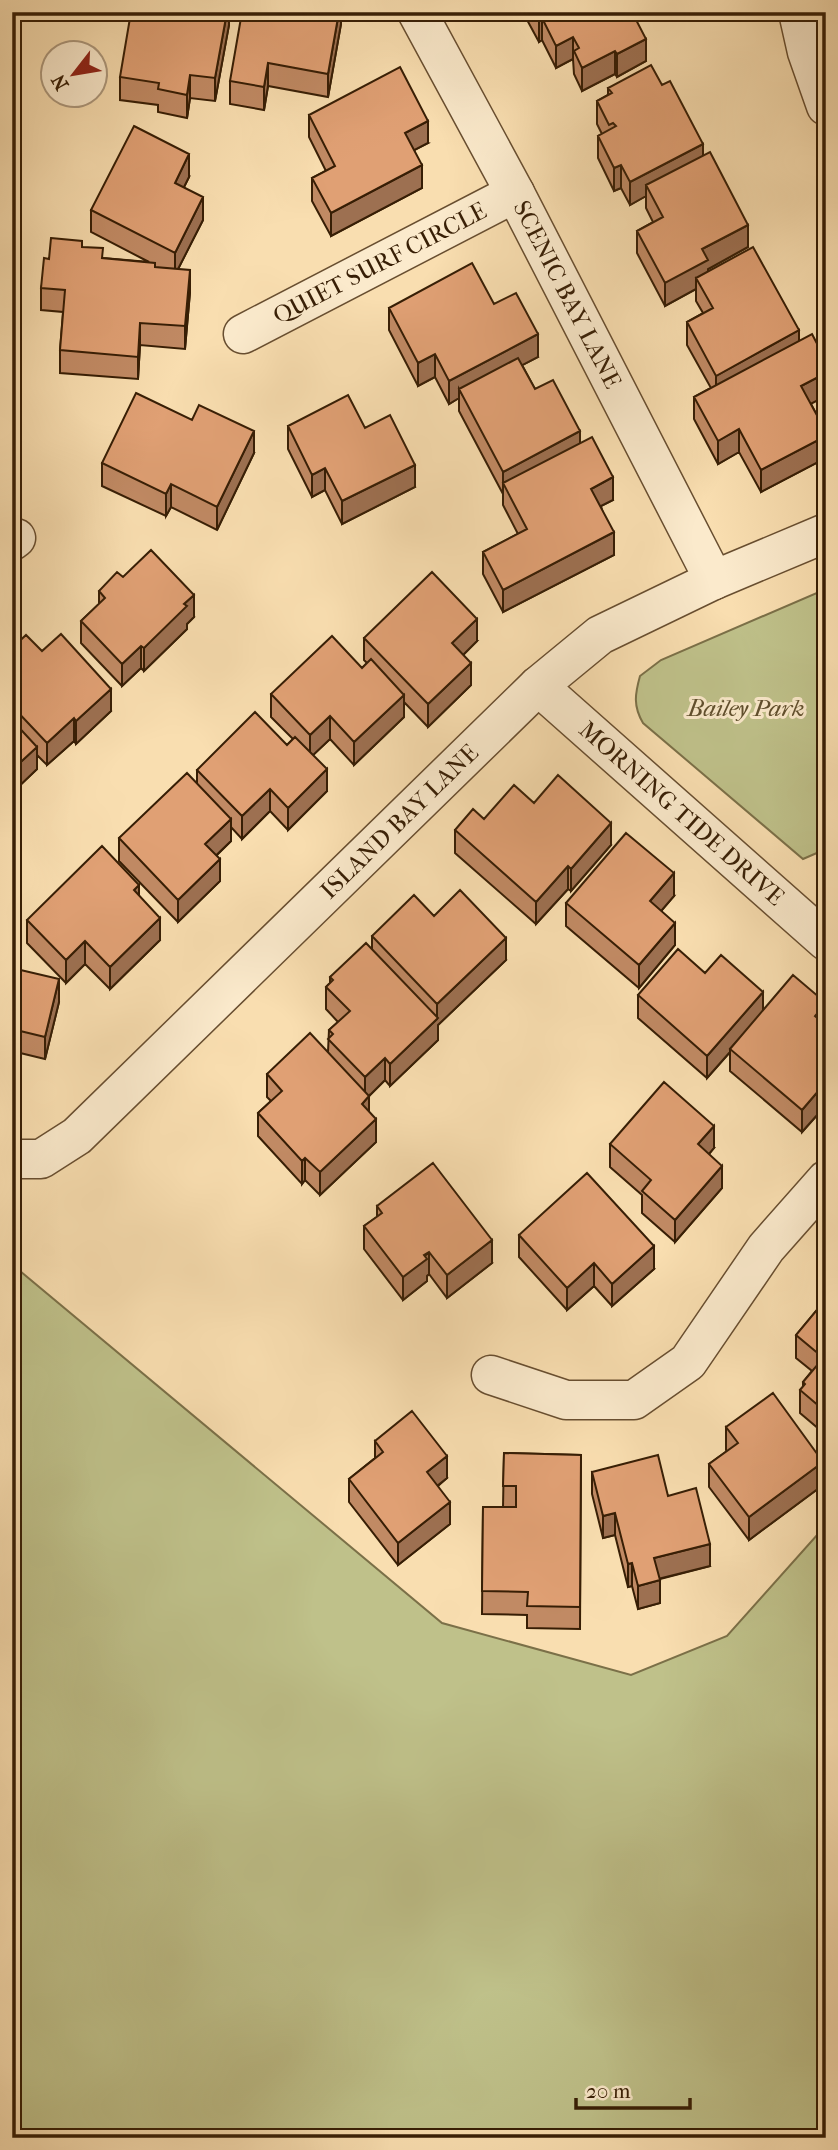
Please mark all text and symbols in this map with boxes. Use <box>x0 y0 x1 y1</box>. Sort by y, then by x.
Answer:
north arrow <box>38 38 108 108</box>
text: N <box>47 70 73 94</box>
street label: QUIET SURF CIRCLE <box>268 196 491 330</box>
street label: SCENIC BAY LANE <box>507 196 627 393</box>
park label: Bailey Park <box>685 694 805 722</box>
street label: MORNING TIDE DRIVE <box>574 715 790 911</box>
street label: ISLAND BAY LANE <box>315 738 484 905</box>
scale bar <box>576 2066 689 2110</box>
text: 20 m <box>586 2079 631 2103</box>

